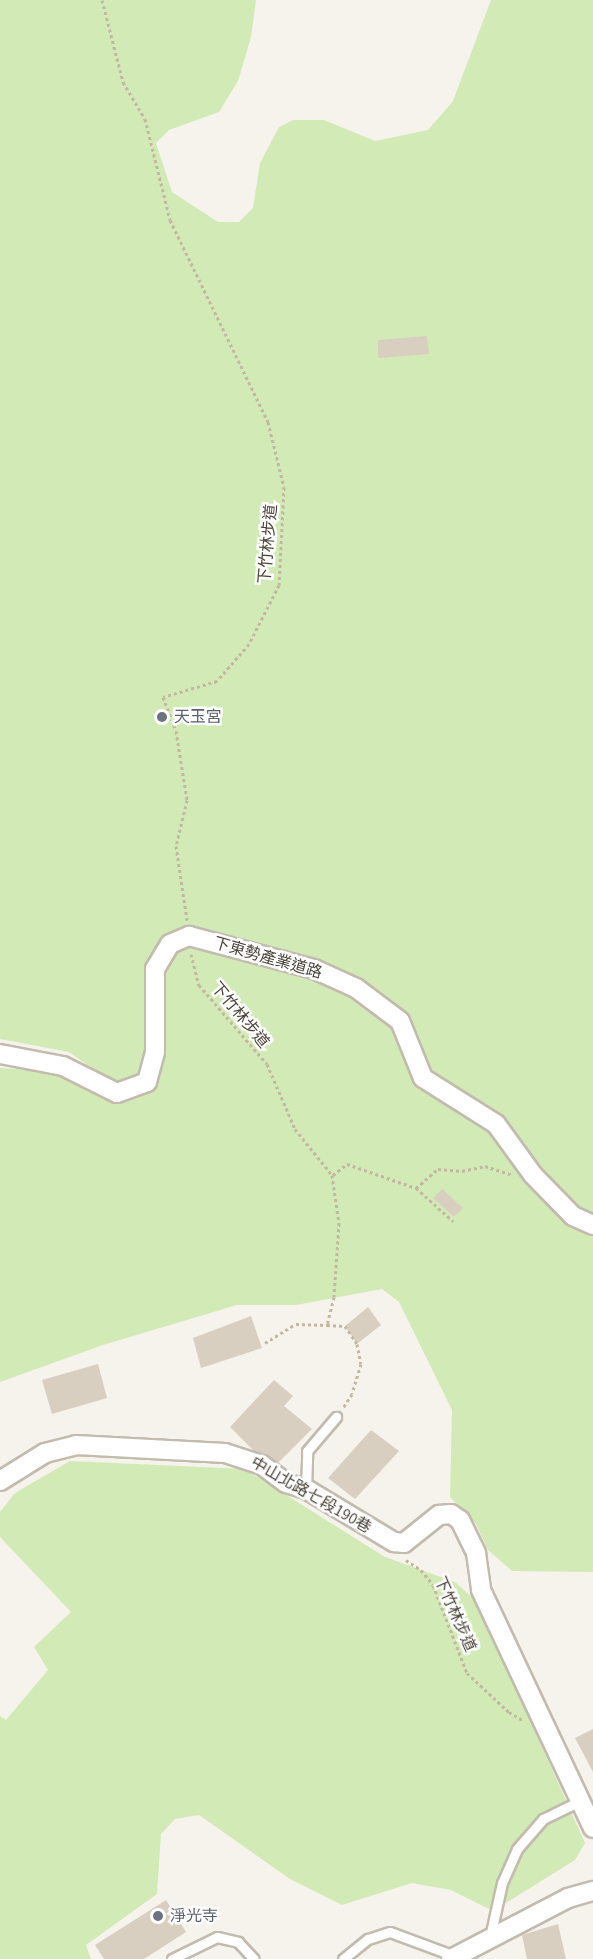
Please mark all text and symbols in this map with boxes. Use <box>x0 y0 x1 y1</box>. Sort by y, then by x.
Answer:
street label: 下竹林步道 <box>255 503 281 585</box>
place label: 天玉宮 <box>174 707 222 727</box>
marker: 天玉宮 <box>155 710 169 724</box>
street label: 下東勢產業道路 <box>212 933 324 983</box>
street label: 下竹林步道 <box>207 978 273 1052</box>
street label: 中山北路七段190巷 <box>247 1453 375 1537</box>
street label: 下竹林步道 <box>430 1574 480 1654</box>
place label: 淨光寺 <box>170 1906 218 1926</box>
marker: 淨光寺 <box>151 1909 165 1923</box>

